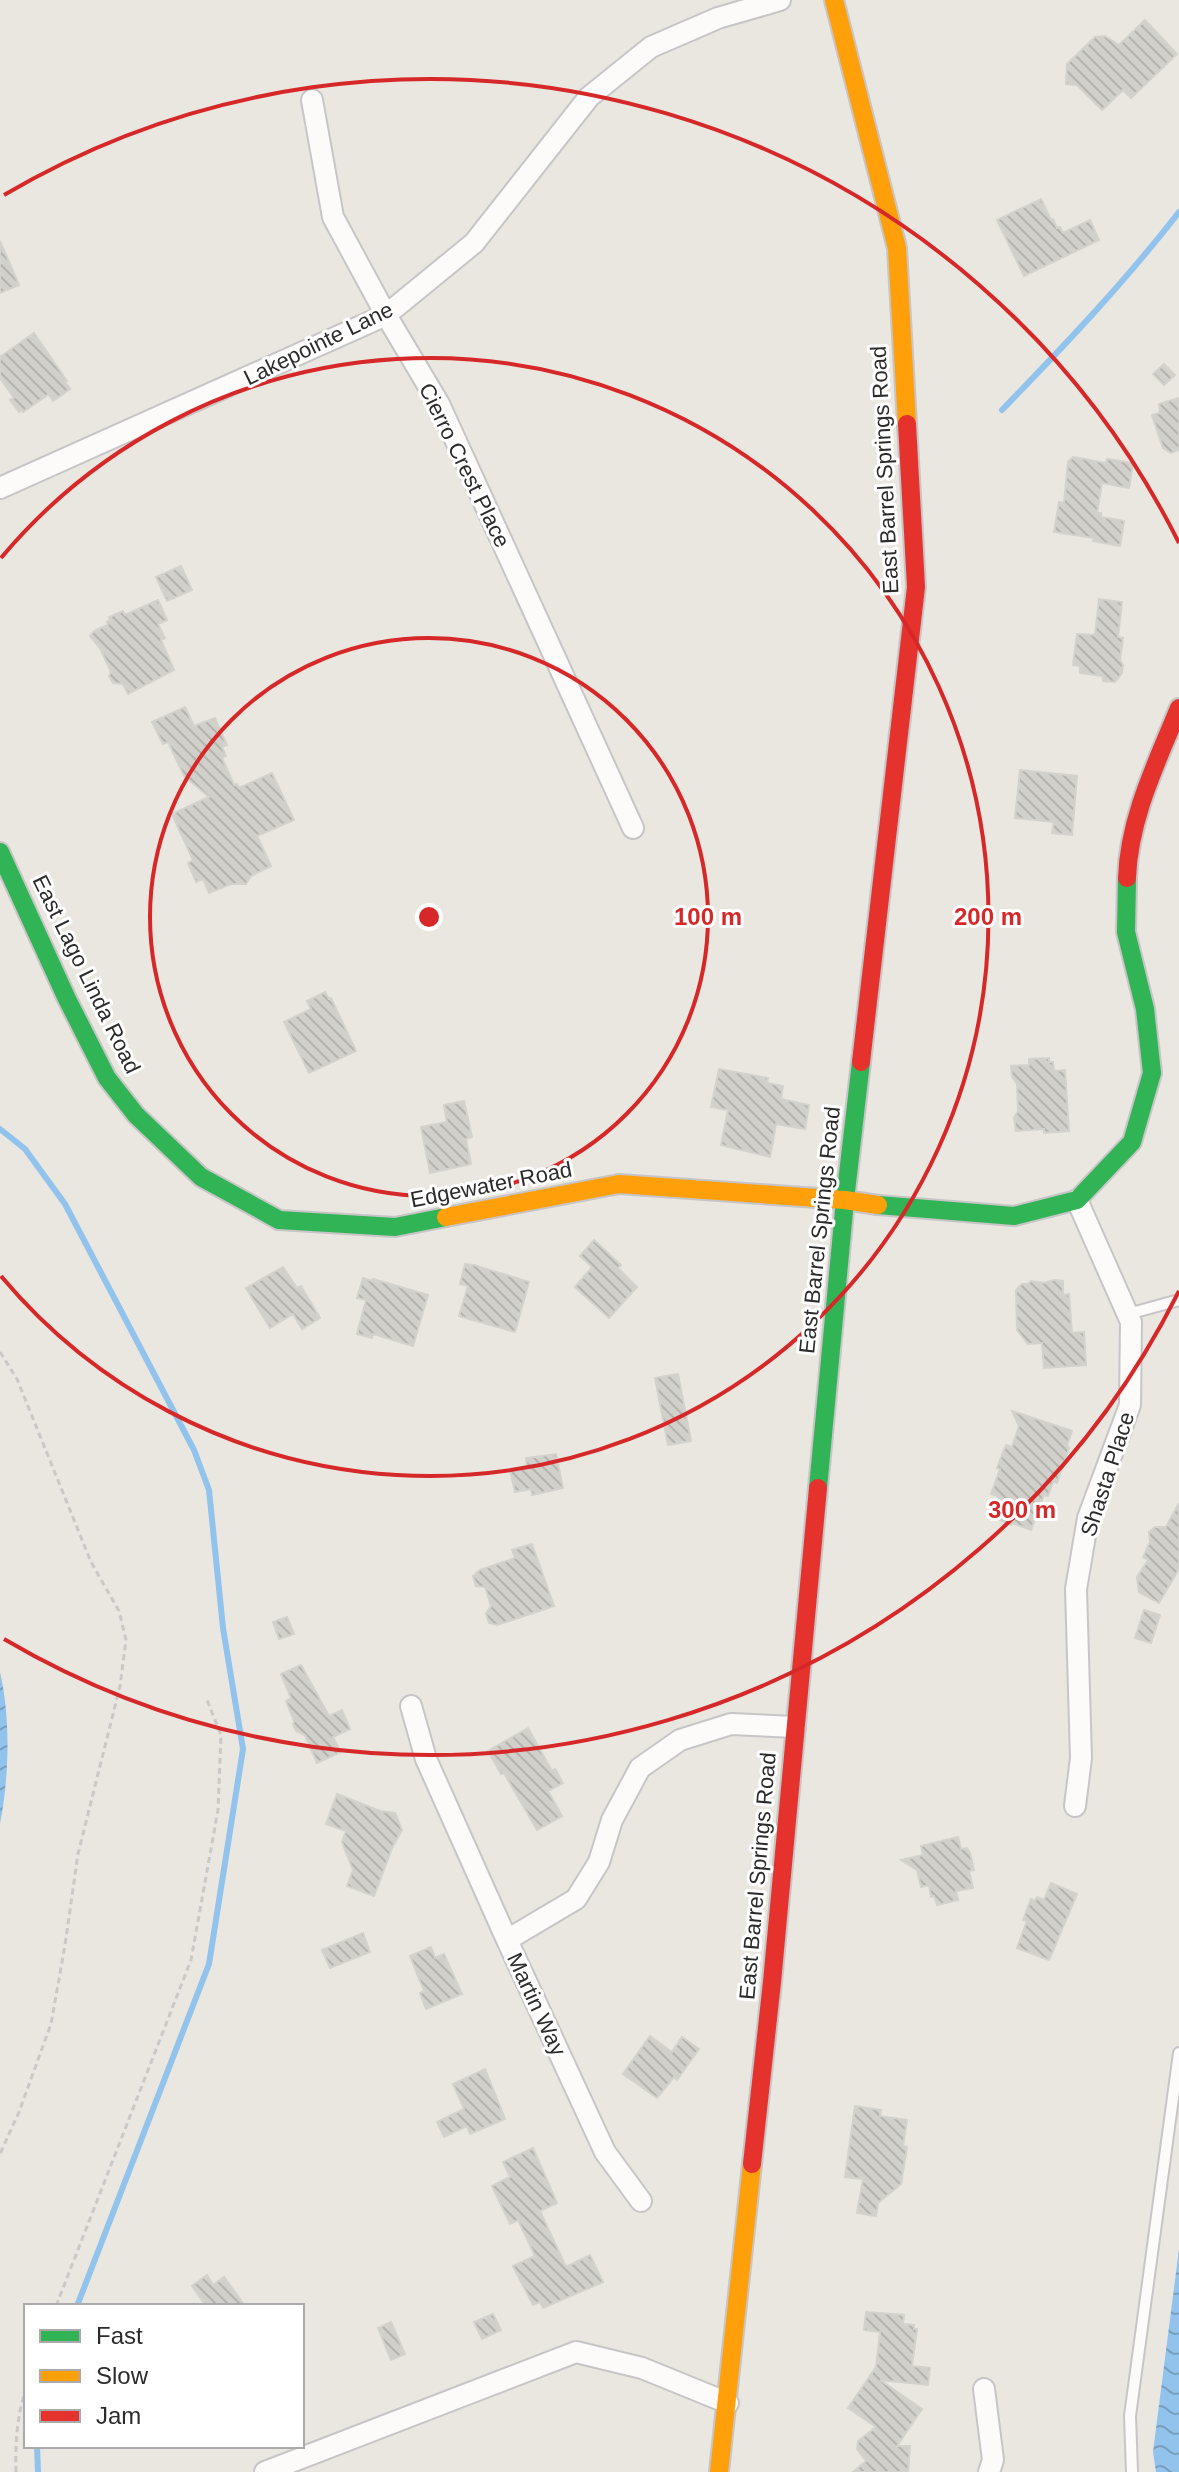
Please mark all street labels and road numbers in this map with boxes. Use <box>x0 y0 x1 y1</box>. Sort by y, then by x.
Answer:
street label: Lakepointe Lane <box>240 297 397 390</box>
street label: East Barrel Springs Road <box>866 345 903 595</box>
street label: Cierro Crest Place <box>414 379 515 551</box>
street label: East Lago Linda Road <box>28 871 146 1078</box>
street label: East Barrel Springs Road <box>794 1105 845 1355</box>
street label: Edgewater Road <box>408 1157 574 1212</box>
street label: Shasta Place <box>1076 1409 1139 1540</box>
street label: East Barrel Springs Road <box>734 1751 781 2001</box>
street label: Martin Way <box>502 1949 571 2060</box>

